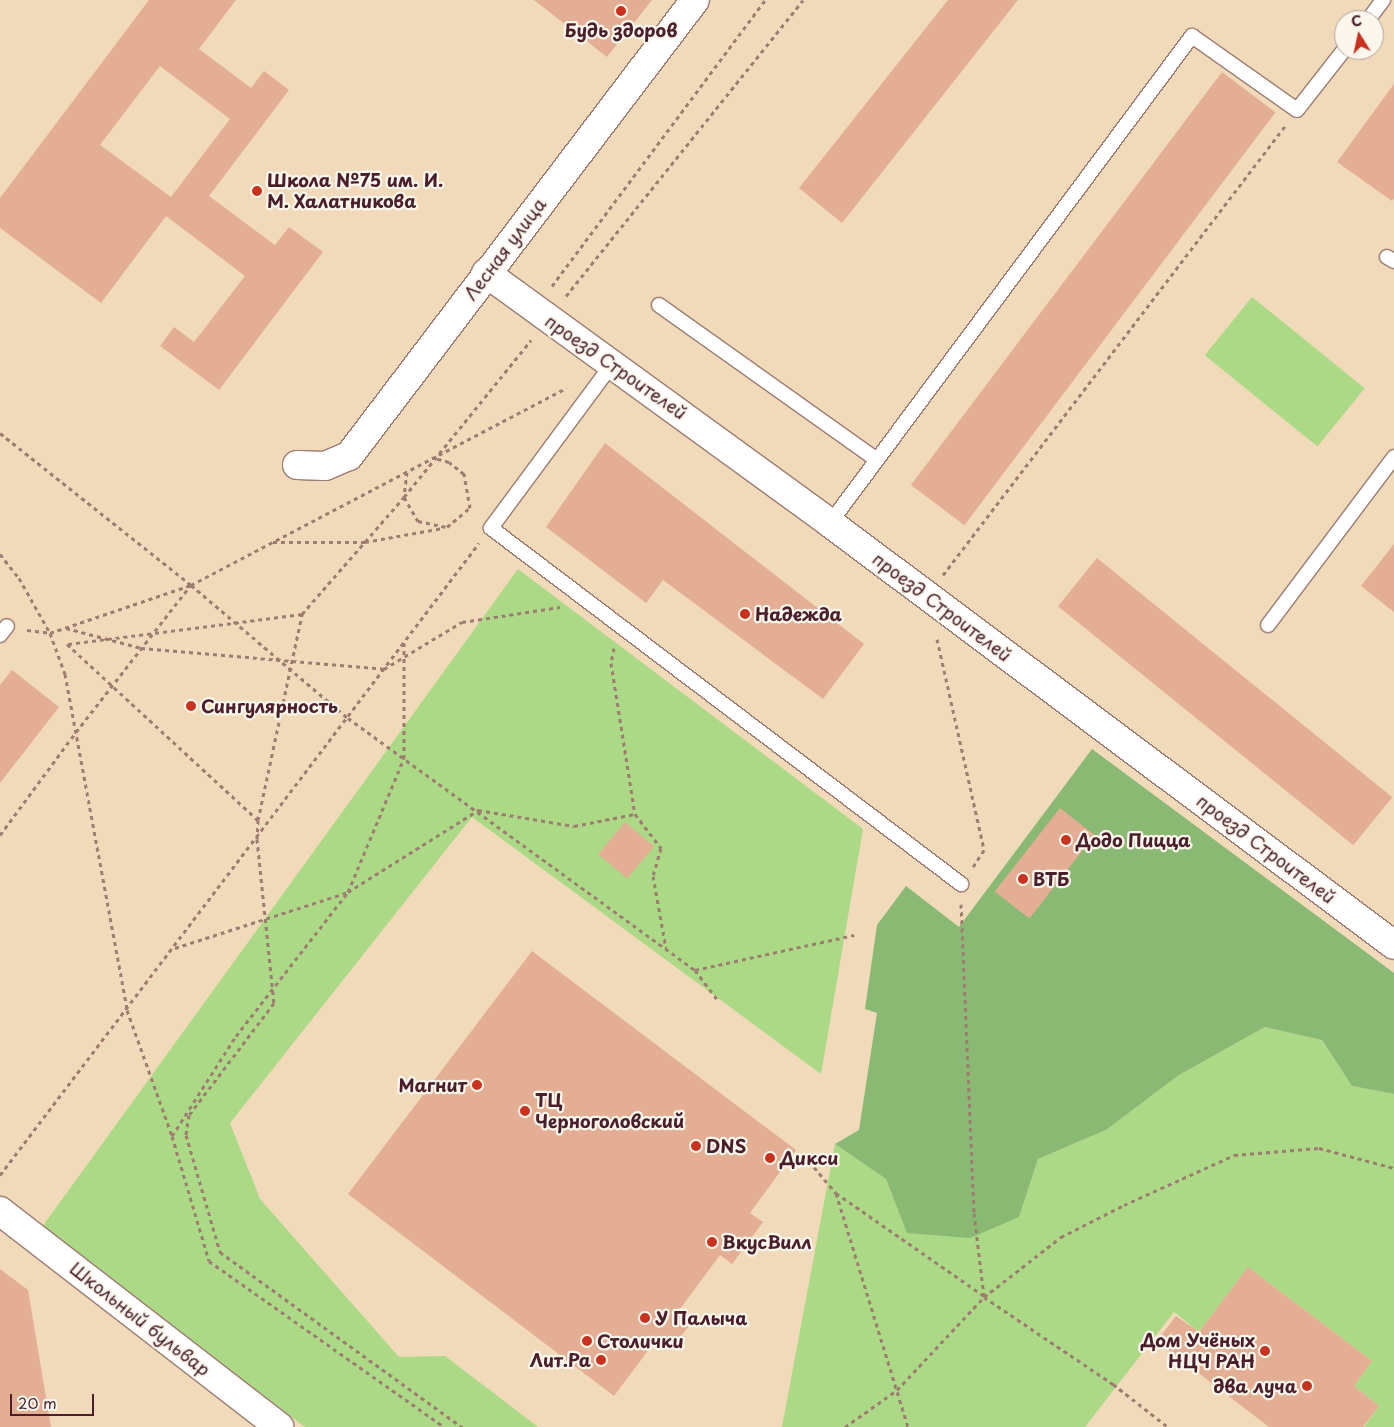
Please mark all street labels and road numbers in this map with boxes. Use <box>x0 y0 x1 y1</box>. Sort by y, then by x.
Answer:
street label: Лесная улица <box>459 193 551 305</box>
street label: проезд Строителей <box>541 310 691 424</box>
street label: проезд Строителей <box>868 548 1016 666</box>
street label: проезд Строителей <box>1192 790 1340 908</box>
street label: Школьный бульвар <box>66 1258 214 1380</box>

